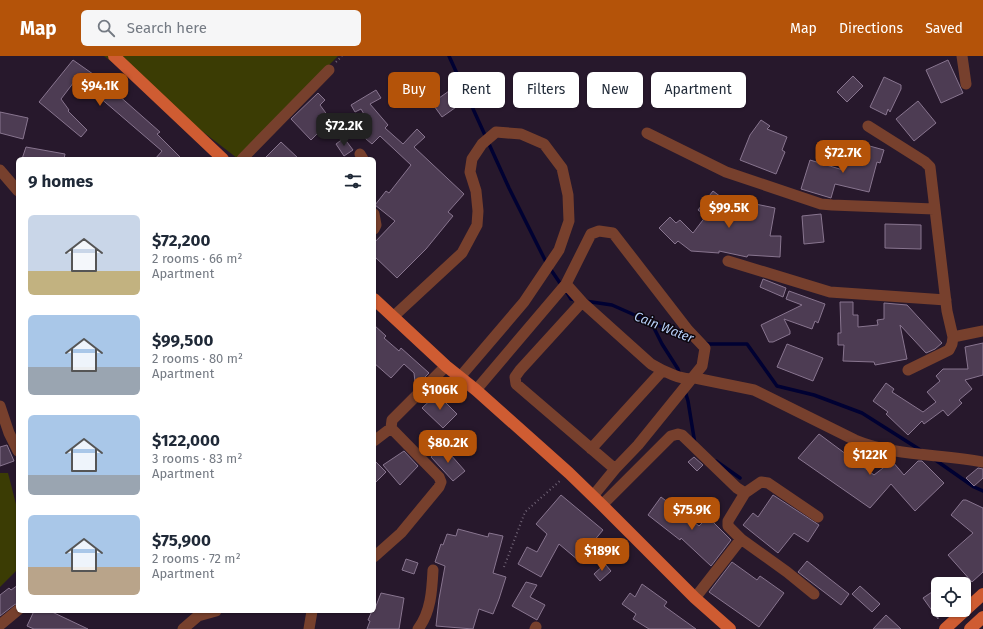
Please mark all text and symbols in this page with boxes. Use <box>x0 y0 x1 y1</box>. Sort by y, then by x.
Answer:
search box <box>81 10 361 46</box>
text: Map <box>20 17 57 40</box>
icon: search <box>95 17 117 39</box>
text: Search here <box>127 19 207 37</box>
text: Map <box>790 20 817 37</box>
text: Directions <box>839 20 903 37</box>
text: Saved <box>925 20 963 37</box>
chip: Buy <box>388 72 440 108</box>
chip: Rent <box>448 72 505 108</box>
chip: Filters <box>513 72 579 108</box>
chip: New <box>587 72 643 108</box>
chip: Apartment <box>651 72 746 108</box>
pin: $94.1K <box>67 73 133 107</box>
text: $94.1K <box>81 78 119 93</box>
pin: $72.2K <box>311 113 377 147</box>
text: $72.2K <box>325 118 363 133</box>
pin: $72.7K <box>810 140 876 174</box>
text: $72.7K <box>825 145 862 160</box>
icon: filters <box>342 170 364 192</box>
text: 9 homes <box>28 171 93 192</box>
pin: $99.5K <box>696 195 762 229</box>
text: $99.5K <box>709 200 749 215</box>
text: $72,200 <box>152 230 210 251</box>
icon: home <box>60 231 108 279</box>
text: 2 rooms · 66 m² <box>152 251 243 266</box>
text: Apartment <box>152 266 214 281</box>
water label: Cain Water <box>632 308 697 346</box>
text: $99,500 <box>152 330 213 351</box>
icon: home <box>60 331 108 379</box>
text: 2 rooms · 80 m² <box>152 351 243 366</box>
text: Apartment <box>152 366 214 381</box>
pin: $106K <box>412 377 468 411</box>
text: $106K <box>422 382 458 397</box>
text: $122,000 <box>152 430 220 451</box>
pin: $80.2K <box>415 430 481 464</box>
icon: home <box>60 431 108 479</box>
text: $80.2K <box>428 435 468 450</box>
pin: $122K <box>842 442 898 476</box>
text: $122K <box>853 447 887 462</box>
text: 3 rooms · 83 m² <box>152 451 242 466</box>
text: Apartment <box>152 466 214 481</box>
pin: $75.9K <box>659 497 725 531</box>
text: $75.9K <box>673 502 711 517</box>
text: $75,900 <box>152 530 211 551</box>
icon: home <box>60 531 108 579</box>
pin: $189K <box>574 538 630 572</box>
text: $189K <box>584 543 620 558</box>
text: 2 rooms · 72 m² <box>152 551 241 566</box>
text: Apartment <box>152 566 214 581</box>
map controls <box>931 577 971 617</box>
button: locate <box>931 577 971 617</box>

